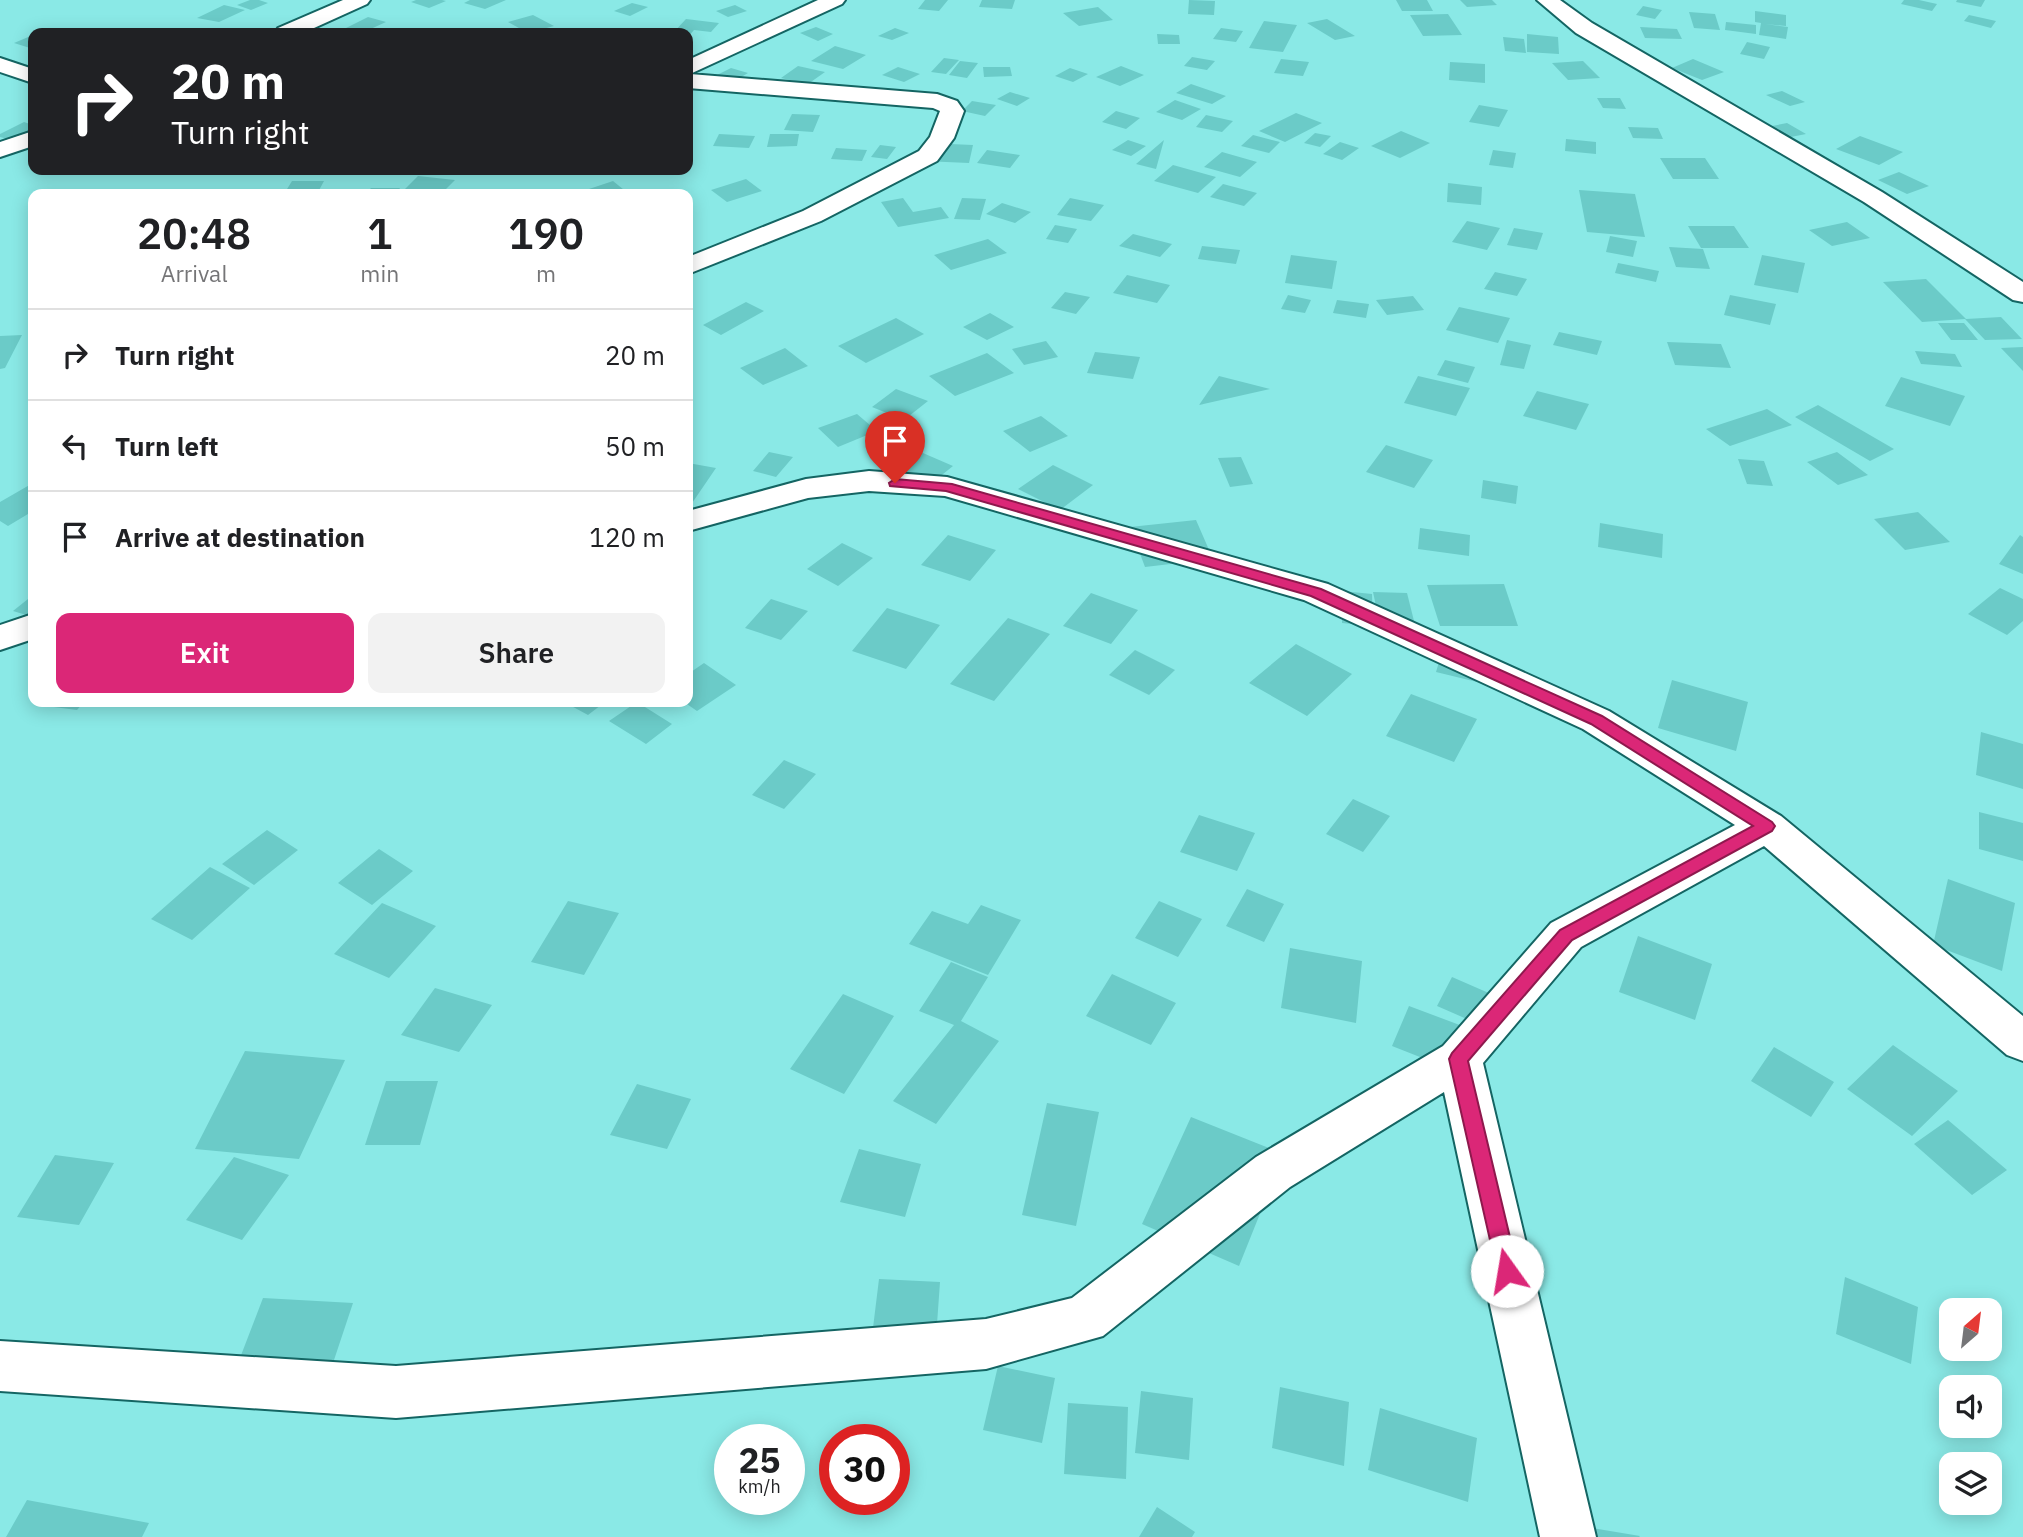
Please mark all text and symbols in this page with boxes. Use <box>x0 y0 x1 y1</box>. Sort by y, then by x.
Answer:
text: 20 m <box>171 49 285 112</box>
icon: right <box>56 56 147 147</box>
text: Turn right <box>171 111 309 153</box>
text: 20:48 <box>137 206 251 261</box>
text: 1 <box>367 206 392 261</box>
text: 190 <box>508 206 584 261</box>
text: Arrival <box>161 258 228 288</box>
text: min <box>360 258 399 288</box>
text: m <box>536 258 556 288</box>
icon: right <box>56 336 94 374</box>
text: Turn right <box>115 338 234 372</box>
text: 20 m <box>605 338 665 372</box>
pin <box>865 411 925 483</box>
icon: arrive <box>876 422 914 460</box>
icon: left <box>56 427 94 465</box>
text: Turn left <box>115 429 218 463</box>
text: 50 m <box>605 429 665 463</box>
icon: arrive <box>56 518 94 556</box>
text: Arrive at destination <box>115 520 365 554</box>
text: 120 m <box>589 520 665 554</box>
button: Exit <box>56 613 354 693</box>
button: Share <box>368 613 665 693</box>
position arrow <box>1470 1234 1544 1308</box>
north arrow <box>1939 1298 2002 1362</box>
map controls <box>1939 1298 2002 1515</box>
button: sound <box>1939 1375 2002 1438</box>
speed limit sign: 30 <box>819 1424 910 1515</box>
text: 25 <box>738 1437 781 1483</box>
button: layers <box>1939 1452 2002 1515</box>
text: km/h <box>738 1475 781 1498</box>

